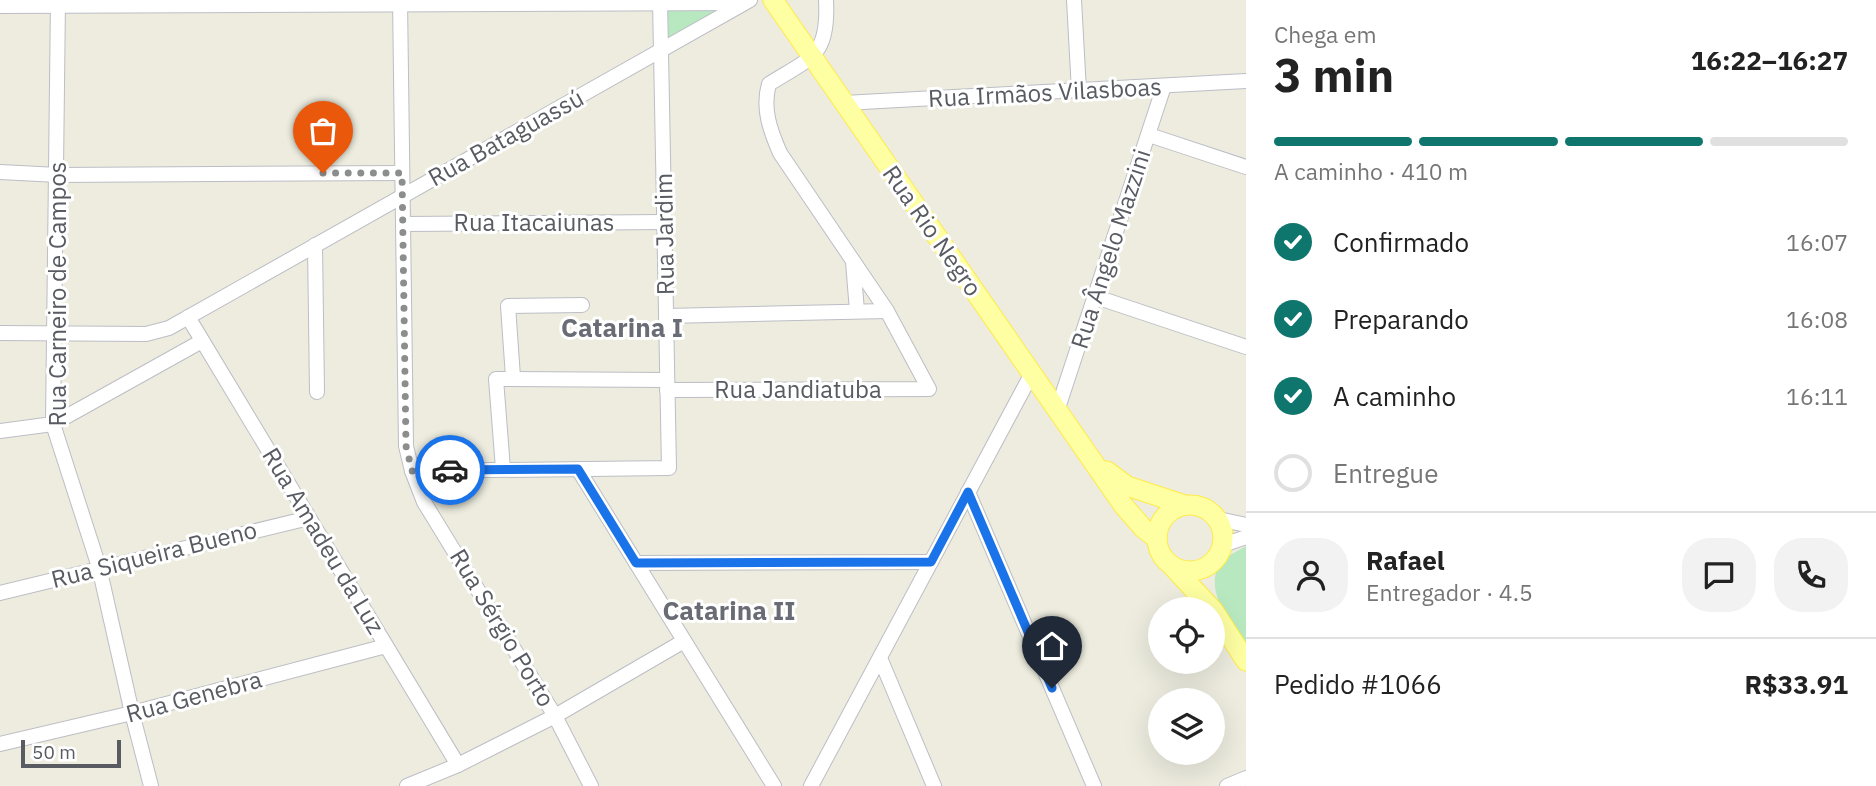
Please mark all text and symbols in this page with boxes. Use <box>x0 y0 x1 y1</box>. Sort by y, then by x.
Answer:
text: Chega em <box>1274 19 1376 49</box>
text: 16:22–16:27 <box>1691 43 1848 77</box>
text: 3 min <box>1274 45 1394 105</box>
street label: Rua Irmãos Vilasboas <box>927 70 1163 114</box>
street label: Rua Bataguassú <box>422 81 589 193</box>
pin <box>293 101 353 173</box>
icon: bag <box>304 112 342 150</box>
street label: Rua Ângelo Mazzini <box>1063 145 1157 353</box>
text: A caminho · 410 m <box>1274 156 1468 186</box>
street label: Rua Rio Negro <box>876 159 990 302</box>
street label: Rua Carneiro de Campos <box>41 161 73 427</box>
street label: Rua Jardim <box>647 173 681 295</box>
street label: Rua Itacaiunas <box>454 206 614 238</box>
icon: check <box>1274 223 1312 261</box>
text: Confirmado <box>1333 225 1469 259</box>
text: 16:07 <box>1786 227 1848 257</box>
icon: check <box>1274 300 1312 338</box>
text: Preparando <box>1333 302 1469 336</box>
text: 16:08 <box>1786 304 1848 334</box>
district label: Catarina I <box>561 310 683 344</box>
street label: Rua Jandiatuba <box>714 373 882 405</box>
icon: check <box>1274 377 1312 415</box>
text: A caminho <box>1333 379 1456 413</box>
text: 16:11 <box>1786 381 1848 411</box>
courier <box>415 435 485 505</box>
street label: Rua Amadeu da Luz <box>256 441 392 640</box>
icon: car <box>431 451 469 489</box>
text: Entregue <box>1333 456 1438 490</box>
street label: Rua Siqueira Bueno <box>48 513 260 595</box>
button: person <box>1274 538 1348 612</box>
button: chat <box>1682 538 1756 612</box>
button: phone <box>1774 538 1848 612</box>
street label: Rua Sérgio Porto <box>443 543 563 712</box>
text: Rafael <box>1366 543 1445 577</box>
text: Entregador · 4.5 <box>1366 577 1533 607</box>
district label: Catarina II <box>662 593 796 627</box>
map controls <box>1148 597 1225 765</box>
button: locate <box>1148 597 1225 674</box>
pin <box>1022 616 1082 688</box>
icon: home <box>1033 627 1071 665</box>
street label: Rua Genebra <box>122 662 265 730</box>
text: Pedido #1066 <box>1274 667 1442 701</box>
text: R$33.91 <box>1744 667 1848 701</box>
button: layers <box>1148 688 1225 765</box>
scale bar <box>21 737 121 769</box>
text: 50 m <box>32 740 76 764</box>

